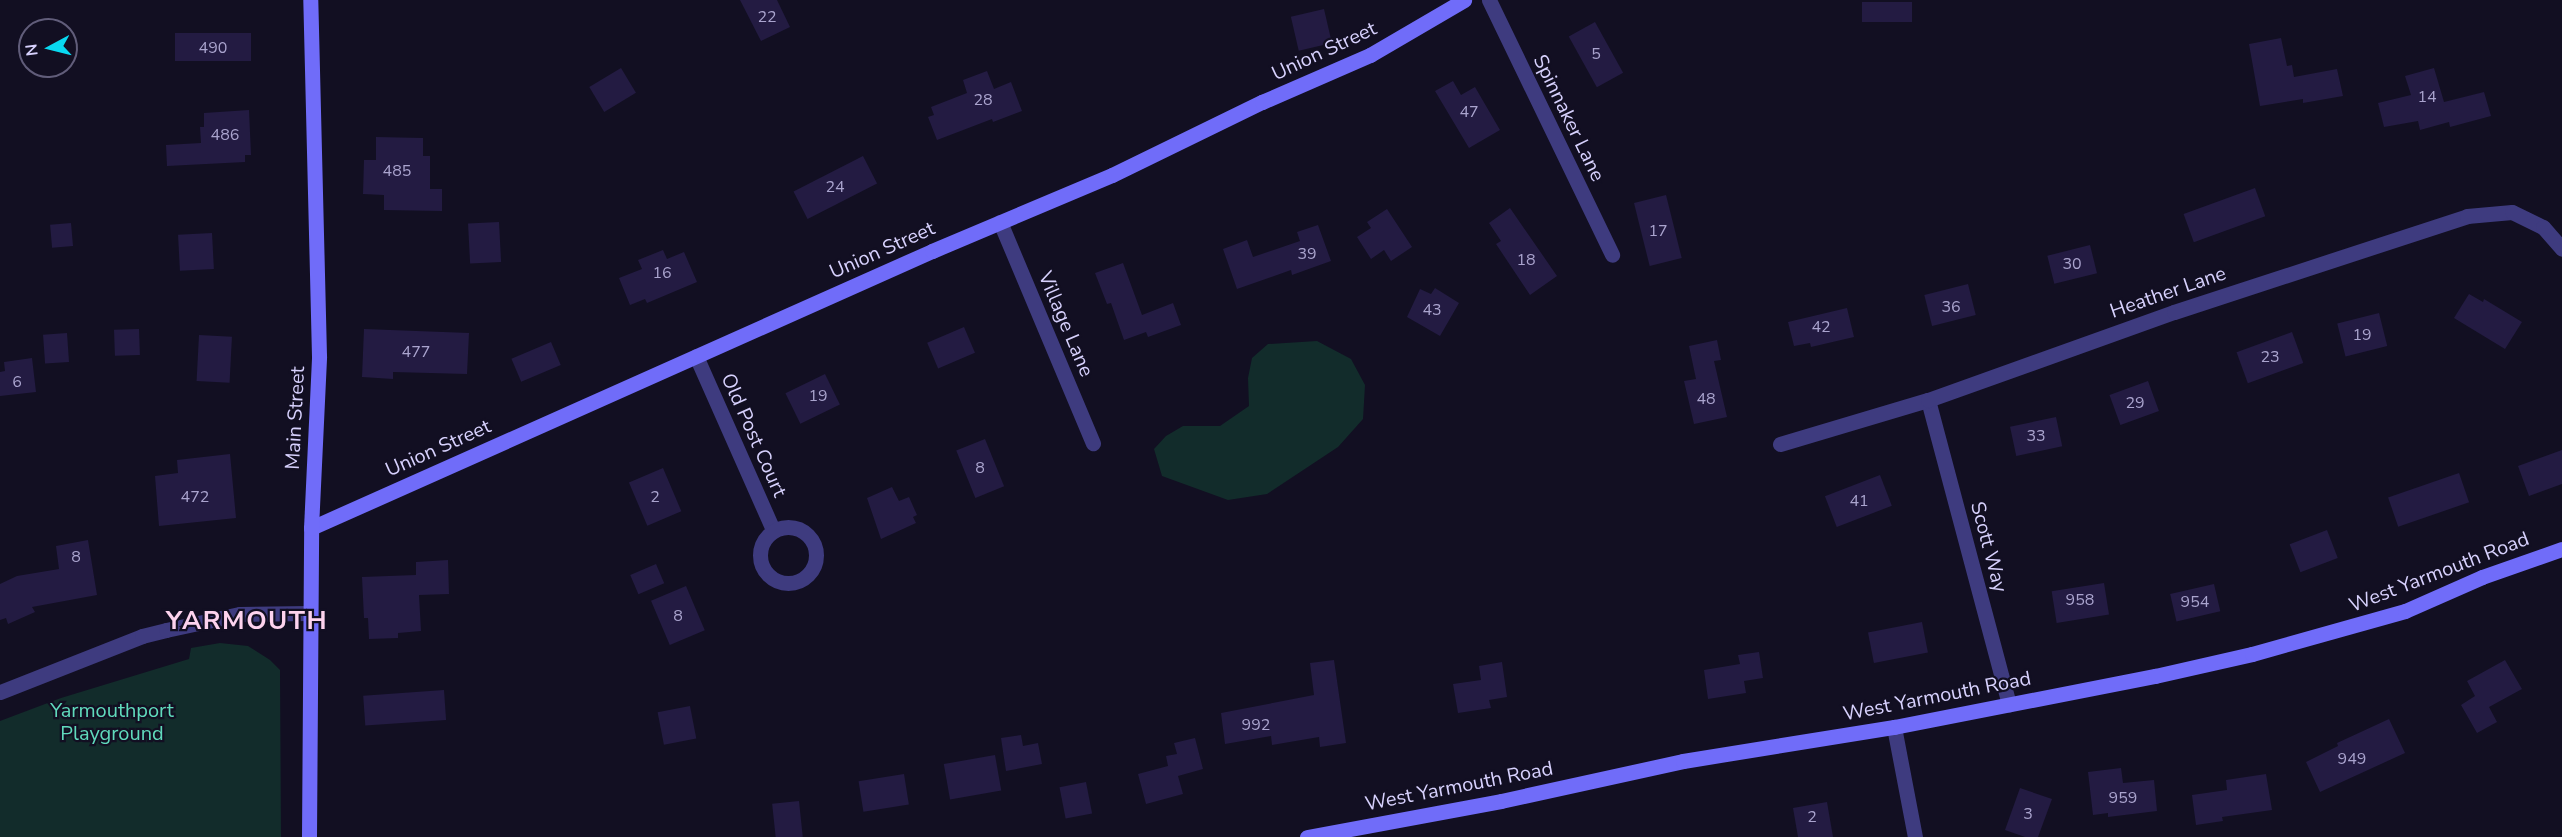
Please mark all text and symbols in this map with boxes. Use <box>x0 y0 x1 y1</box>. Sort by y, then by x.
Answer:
house number: 22 <box>757 7 777 27</box>
street label: Union Street <box>1268 16 1380 86</box>
north arrow <box>18 18 78 78</box>
house number: 490 <box>199 38 227 58</box>
text: N <box>20 43 44 57</box>
house number: 5 <box>1591 44 1601 64</box>
street label: Spinnaker Lane <box>1528 51 1610 185</box>
house number: 14 <box>2417 87 2437 107</box>
house number: 28 <box>973 90 993 110</box>
house number: 47 <box>1459 102 1479 122</box>
house number: 486 <box>211 125 239 145</box>
house number: 485 <box>383 161 411 181</box>
house number: 24 <box>825 177 845 197</box>
street label: Union Street <box>826 216 938 284</box>
house number: 17 <box>1648 221 1668 241</box>
house number: 39 <box>1297 244 1317 264</box>
house number: 18 <box>1516 250 1536 270</box>
house number: 30 <box>2062 254 2082 274</box>
street label: Heather Lane <box>2107 261 2229 323</box>
house number: 16 <box>652 263 672 283</box>
street label: Village Lane <box>1033 268 1099 380</box>
house number: 36 <box>1941 297 1961 317</box>
house number: 43 <box>1422 300 1442 320</box>
house number: 42 <box>1811 317 1831 337</box>
house number: 19 <box>2352 325 2372 345</box>
house number: 477 <box>402 342 430 362</box>
house number: 23 <box>2260 347 2280 367</box>
street label: Main Street <box>280 366 310 470</box>
street label: Old Post Court <box>716 369 792 501</box>
house number: 6 <box>12 372 22 392</box>
house number: 19 <box>808 386 828 406</box>
house number: 48 <box>1696 389 1716 409</box>
house number: 29 <box>2125 393 2145 413</box>
street label: Union Street <box>382 414 494 482</box>
house number: 33 <box>2026 426 2046 446</box>
house number: 8 <box>975 458 985 478</box>
house number: 472 <box>181 487 209 507</box>
house number: 2 <box>650 487 660 507</box>
house number: 41 <box>1849 491 1869 511</box>
street label: Scott Way <box>1965 499 2013 595</box>
street label: West Yarmouth Road <box>2346 527 2532 617</box>
house number: 8 <box>71 547 81 567</box>
house number: 958 <box>2066 590 2094 610</box>
house number: 954 <box>2181 592 2209 612</box>
district label: YARMOUTH <box>166 605 328 637</box>
house number: 8 <box>673 606 683 626</box>
street label: West Yarmouth Road <box>1841 666 2033 726</box>
park label: Yarmouthport Playground <box>50 698 174 745</box>
house number: 992 <box>1242 715 1270 735</box>
house number: 949 <box>2338 749 2366 769</box>
street label: West Yarmouth Road <box>1363 756 1555 816</box>
house number: 959 <box>2109 788 2137 808</box>
house number: 3 <box>2023 804 2033 824</box>
house number: 2 <box>1807 807 1817 827</box>

